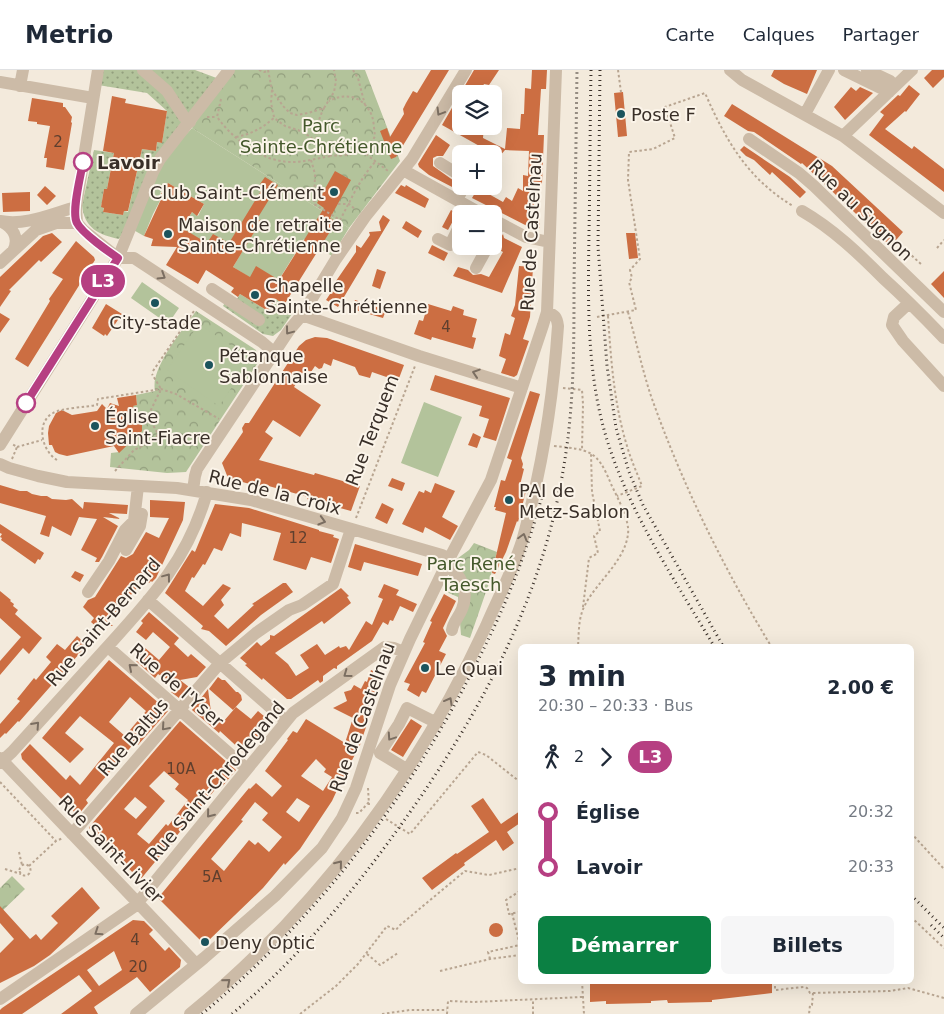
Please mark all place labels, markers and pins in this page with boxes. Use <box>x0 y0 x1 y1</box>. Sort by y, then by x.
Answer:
place label: Poste F <box>631 104 696 125</box>
marker: Poste F <box>615 108 627 120</box>
marker: Lavoir <box>73 152 93 172</box>
place label: Lavoir <box>97 152 160 173</box>
place label: Club Saint-Clément <box>150 182 324 203</box>
marker: Club Saint-Clément <box>328 186 340 198</box>
place label: Maison de retraite Sainte-Chrétienne <box>178 214 342 256</box>
marker: Maison de retraite Sainte-Chrétienne <box>162 228 174 240</box>
place label: Chapelle Sainte-Chrétienne <box>265 275 428 317</box>
marker: Chapelle Sainte-Chrétienne <box>249 289 261 301</box>
marker: City-stade <box>149 297 161 309</box>
place label: City-stade <box>109 312 201 333</box>
place label: Pétanque Sablonnaise <box>219 345 328 387</box>
marker: Pétanque Sablonnaise <box>203 359 215 371</box>
unlabelled marker <box>16 393 36 413</box>
place label: Église Saint-Fiacre <box>105 406 210 448</box>
marker: Église Saint-Fiacre <box>89 420 101 432</box>
place label: PAI de Metz-Sablon <box>519 480 630 522</box>
marker: PAI de Metz-Sablon <box>503 494 515 506</box>
place label: Le Quai <box>435 658 503 679</box>
marker: Le Quai <box>419 662 431 674</box>
place label: Deny Optic <box>215 932 315 953</box>
marker: Deny Optic <box>199 936 211 948</box>

